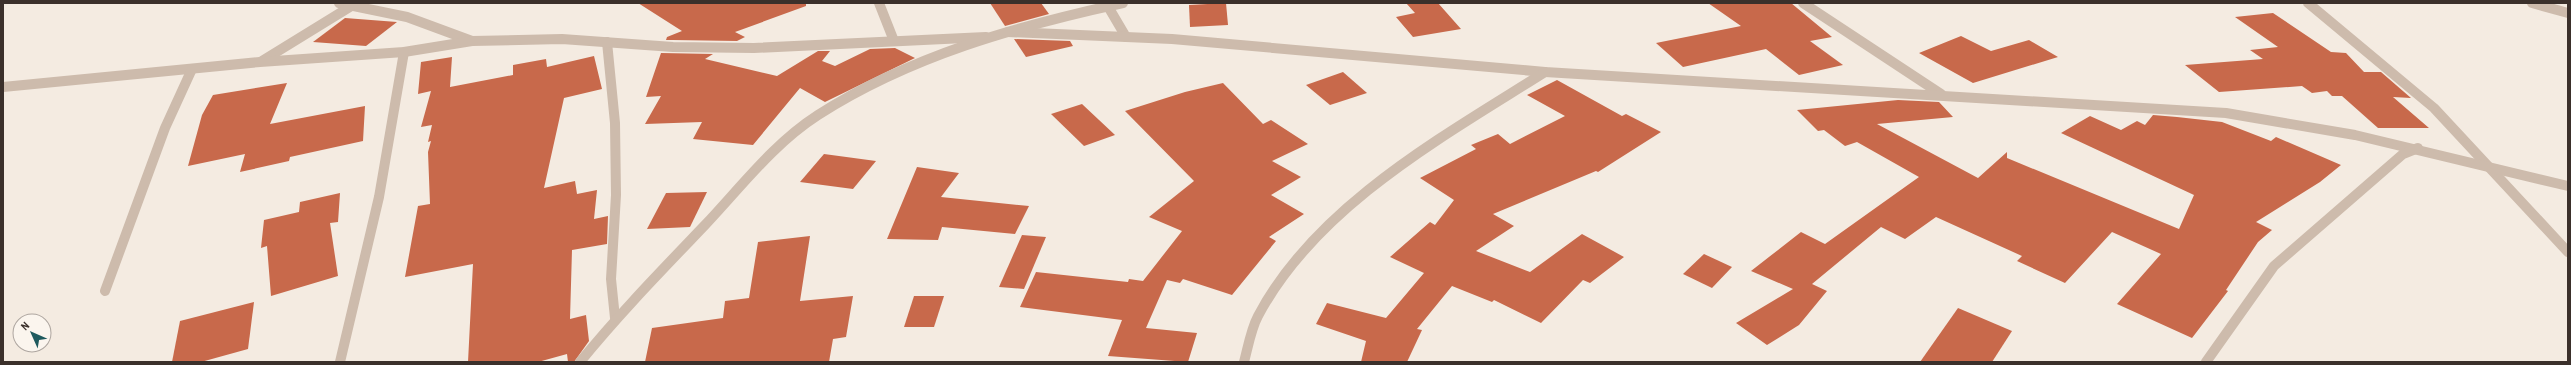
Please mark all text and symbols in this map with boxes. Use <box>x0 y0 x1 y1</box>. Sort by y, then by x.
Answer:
north arrow <box>12 313 52 353</box>
text: N <box>18 319 32 333</box>

